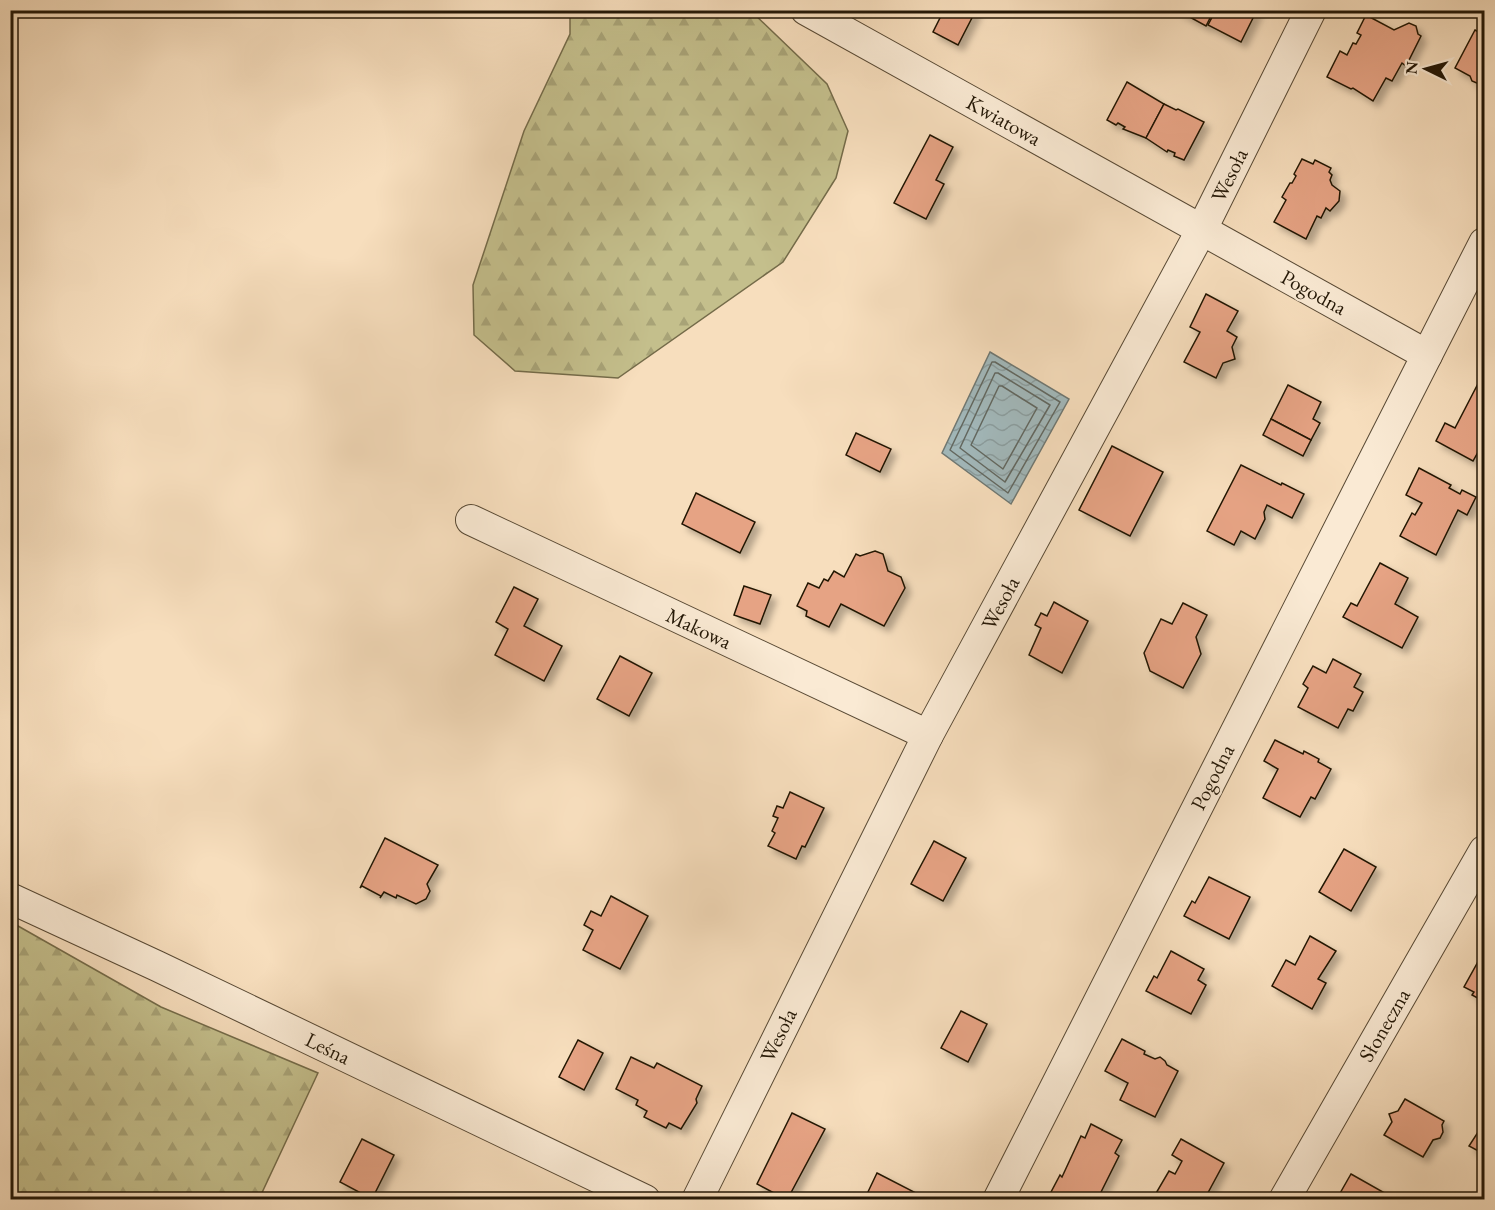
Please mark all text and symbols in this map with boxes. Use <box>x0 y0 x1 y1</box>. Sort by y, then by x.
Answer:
north arrow <box>1396 39 1456 99</box>
text: N <box>1401 60 1423 75</box>
street label: Kwiatowa <box>962 88 1047 152</box>
street label: Wesoła <box>1204 143 1254 206</box>
street label: Pogodna <box>1277 263 1352 321</box>
street label: Wesoła <box>975 571 1025 634</box>
street label: Makowa <box>662 601 737 655</box>
street label: Pogodna <box>1184 739 1240 815</box>
street label: Słoneczna <box>1352 983 1416 1067</box>
street label: Wesoła <box>753 1003 803 1066</box>
street label: Leśna <box>301 1026 355 1071</box>

